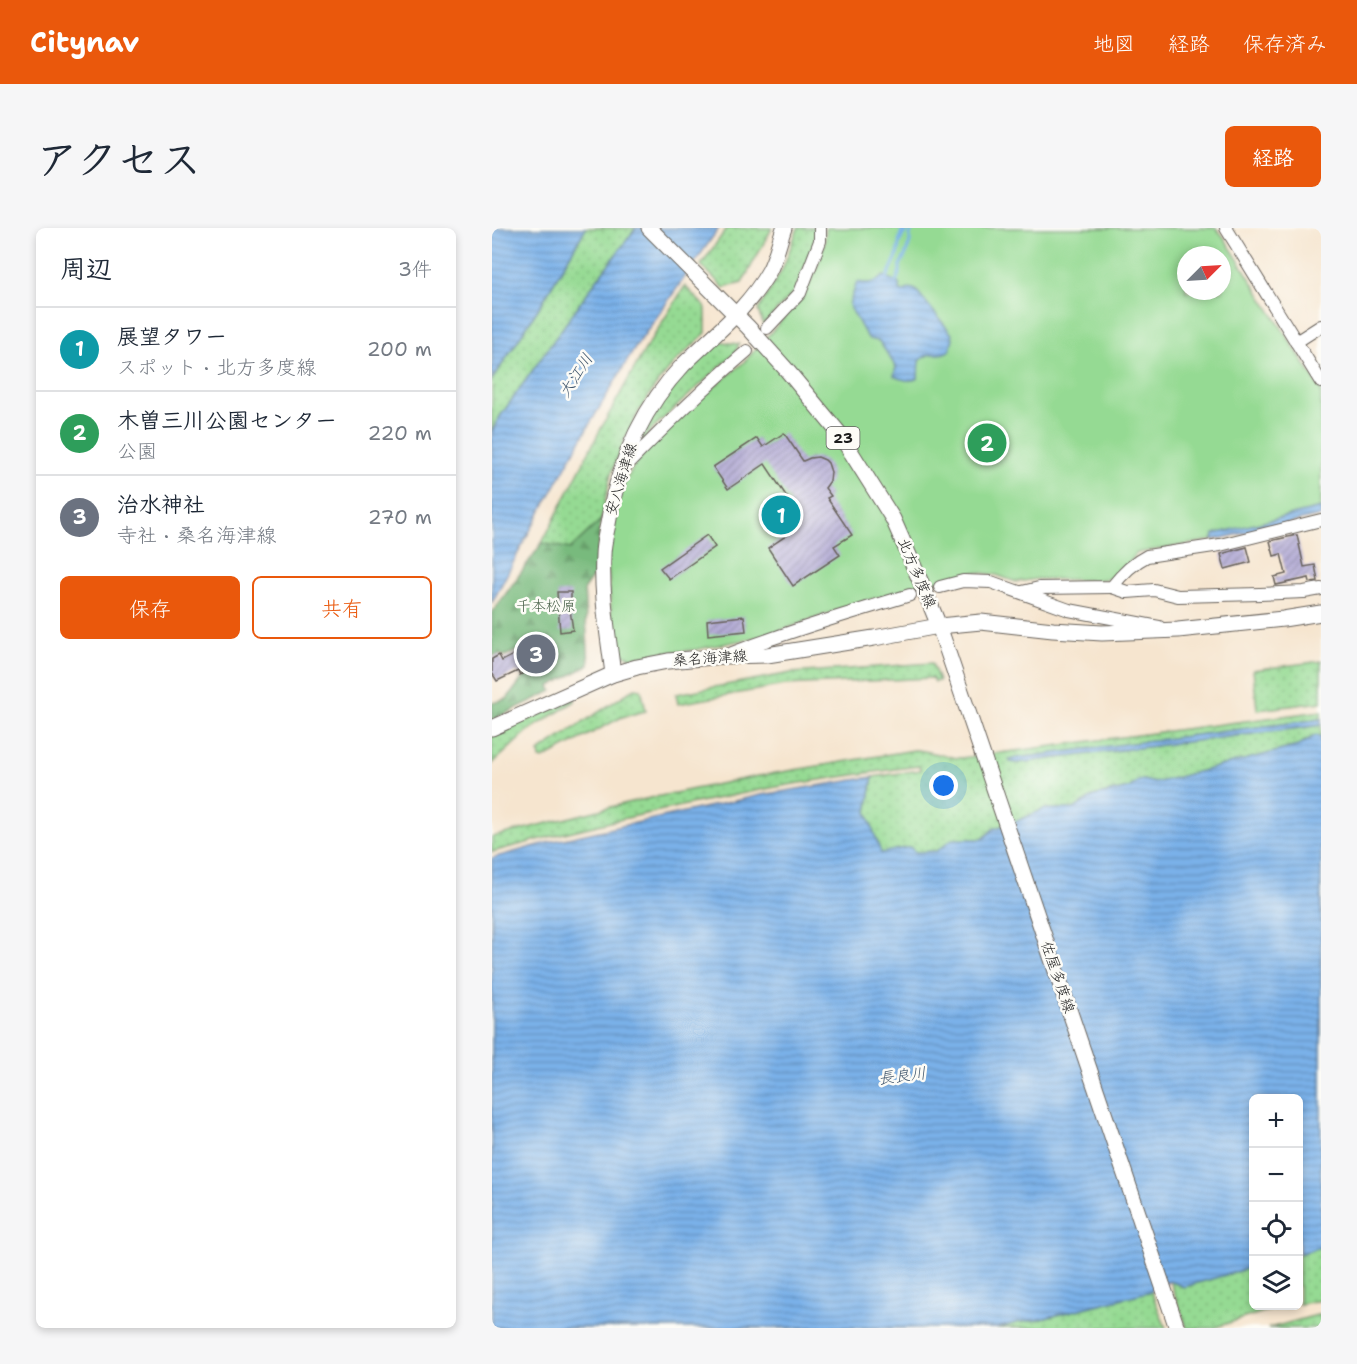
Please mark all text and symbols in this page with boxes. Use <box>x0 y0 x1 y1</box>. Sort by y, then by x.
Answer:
text: Citynav <box>30 23 139 61</box>
text: 地図 <box>1093 30 1135 58</box>
text: 経路 <box>1168 30 1210 58</box>
text: 保存済み <box>1243 30 1327 58</box>
button: 経路 <box>1225 126 1321 187</box>
text: アクセス <box>36 131 201 187</box>
north arrow <box>1177 246 1231 300</box>
text: 周辺 <box>60 251 112 286</box>
text: 3件 <box>398 256 432 282</box>
text: 展望タワー <box>117 322 227 351</box>
text: 1 <box>75 336 84 362</box>
text: 200 m <box>367 336 432 362</box>
water label: 大江川 <box>554 349 597 401</box>
text: スポット · 北方多度線 <box>117 354 316 380</box>
text: 木曽三川公園センター <box>117 406 337 435</box>
text: 2 <box>73 420 87 446</box>
text: 220 m <box>368 420 432 446</box>
pin: 2 <box>968 420 1006 466</box>
road number: 23 <box>826 427 860 449</box>
text: 公園 <box>117 438 157 464</box>
street label: 安八海津線 <box>600 440 642 518</box>
text: 治水神社 <box>117 490 205 519</box>
pin: 1 <box>762 492 800 538</box>
text: 3 <box>73 504 87 530</box>
text: 270 m <box>368 504 432 530</box>
text: 寺社 · 桑名海津線 <box>117 522 276 548</box>
street label: 北方多度線 <box>893 535 941 611</box>
button: 保存 <box>60 576 240 639</box>
button: 共有 <box>252 576 432 639</box>
park label: 千本松原 <box>516 596 576 616</box>
pin: 3 <box>516 632 555 676</box>
street label: 桑名海津線 <box>672 645 748 671</box>
your location <box>929 771 958 800</box>
street label: 佐屋多度線 <box>1036 938 1080 1016</box>
water label: 長良川 <box>877 1062 927 1089</box>
map controls <box>1249 1094 1303 1310</box>
button: + <box>1249 1094 1303 1148</box>
button: − <box>1249 1148 1303 1202</box>
button: locate <box>1249 1202 1303 1256</box>
button: layers <box>1249 1256 1303 1310</box>

